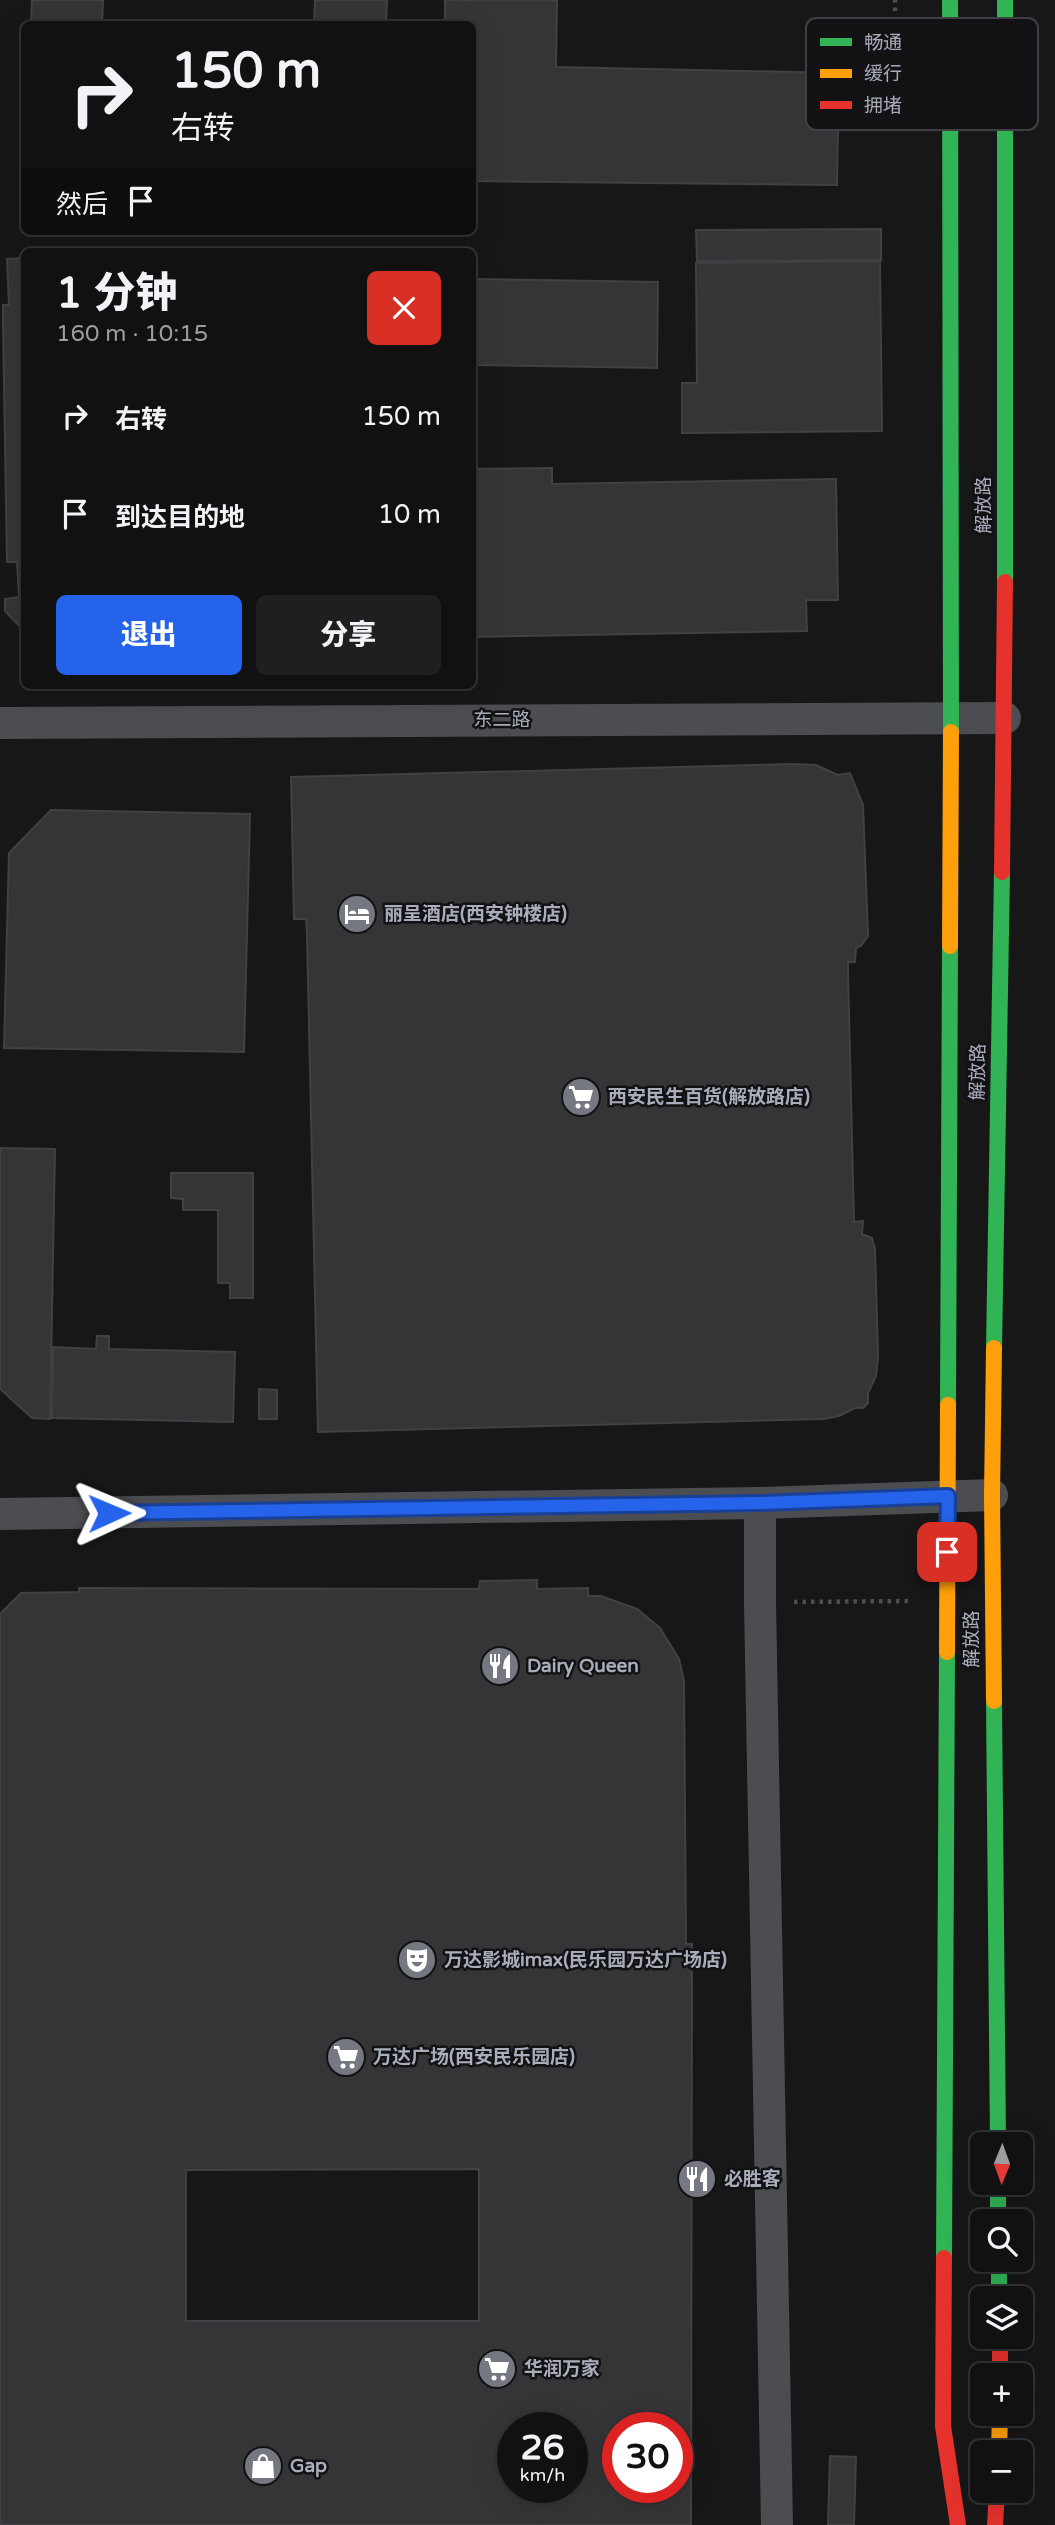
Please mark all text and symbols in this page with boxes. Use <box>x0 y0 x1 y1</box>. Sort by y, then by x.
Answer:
legend <box>806 18 1038 130</box>
text: 畅通 <box>864 32 902 54</box>
text: 150 m <box>171 42 321 101</box>
icon: right <box>56 49 147 140</box>
text: 缓行 <box>864 63 902 85</box>
text: 拥堵 <box>864 95 902 117</box>
text: 右转 <box>171 110 235 148</box>
icon: arrive <box>122 182 160 220</box>
text: 然后 <box>56 189 108 220</box>
text: 1 分钟 <box>56 268 177 319</box>
button: close <box>367 271 441 345</box>
text: 160 m · 10:15 <box>56 320 208 348</box>
icon: right <box>56 397 94 435</box>
text: 150 m <box>361 401 441 432</box>
text: 右转 <box>115 404 167 435</box>
street label: 解放路 <box>973 476 995 534</box>
icon: arrive <box>56 495 94 533</box>
text: 10 m <box>378 499 441 530</box>
text: 到达目的地 <box>115 502 245 533</box>
button: 退出 <box>56 595 242 675</box>
button: 分享 <box>256 595 441 675</box>
street label: 东二路 <box>473 709 531 731</box>
hotel icon: 丽呈酒店(西安钟楼店) <box>336 893 378 935</box>
place label: 丽呈酒店(西安钟楼店) <box>384 903 567 925</box>
street label: 解放路 <box>967 1043 989 1101</box>
supermarket icon: 西安民生百货(解放路店) <box>560 1076 602 1118</box>
place label: 西安民生百货(解放路店) <box>608 1086 810 1108</box>
position arrow <box>72 1476 146 1550</box>
pin <box>917 1522 977 1582</box>
icon: arrive <box>928 1533 966 1571</box>
street label: 解放路 <box>961 1610 983 1668</box>
restaurant icon: Dairy Queen <box>479 1645 521 1687</box>
place label: Dairy Queen <box>527 1655 639 1678</box>
theatre icon: 万达影城imax(民乐园万达广场店) <box>396 1939 438 1981</box>
place label: 万达影城imax(民乐园万达广场店) <box>444 1949 727 1971</box>
supermarket icon: 万达广场(西安民乐园店) <box>325 2036 367 2078</box>
place label: 万达广场(西安民乐园店) <box>373 2046 575 2068</box>
north arrow <box>970 2132 1032 2194</box>
map controls <box>970 2132 1033 2503</box>
restaurant icon: 必胜客 <box>676 2158 718 2200</box>
place label: 必胜客 <box>724 2168 781 2190</box>
button: search <box>970 2209 1033 2272</box>
button: layers <box>970 2286 1033 2349</box>
supermarket icon: 华润万家 <box>476 2348 518 2390</box>
place label: 华润万家 <box>524 2358 600 2380</box>
button: + <box>970 2363 1033 2426</box>
speed limit sign: 30 <box>602 2412 693 2503</box>
text: 26 <box>521 2427 564 2469</box>
button: − <box>970 2440 1033 2503</box>
shop icon: Gap <box>242 2445 284 2487</box>
place label: Gap <box>290 2455 327 2478</box>
text: km/h <box>520 2464 565 2486</box>

